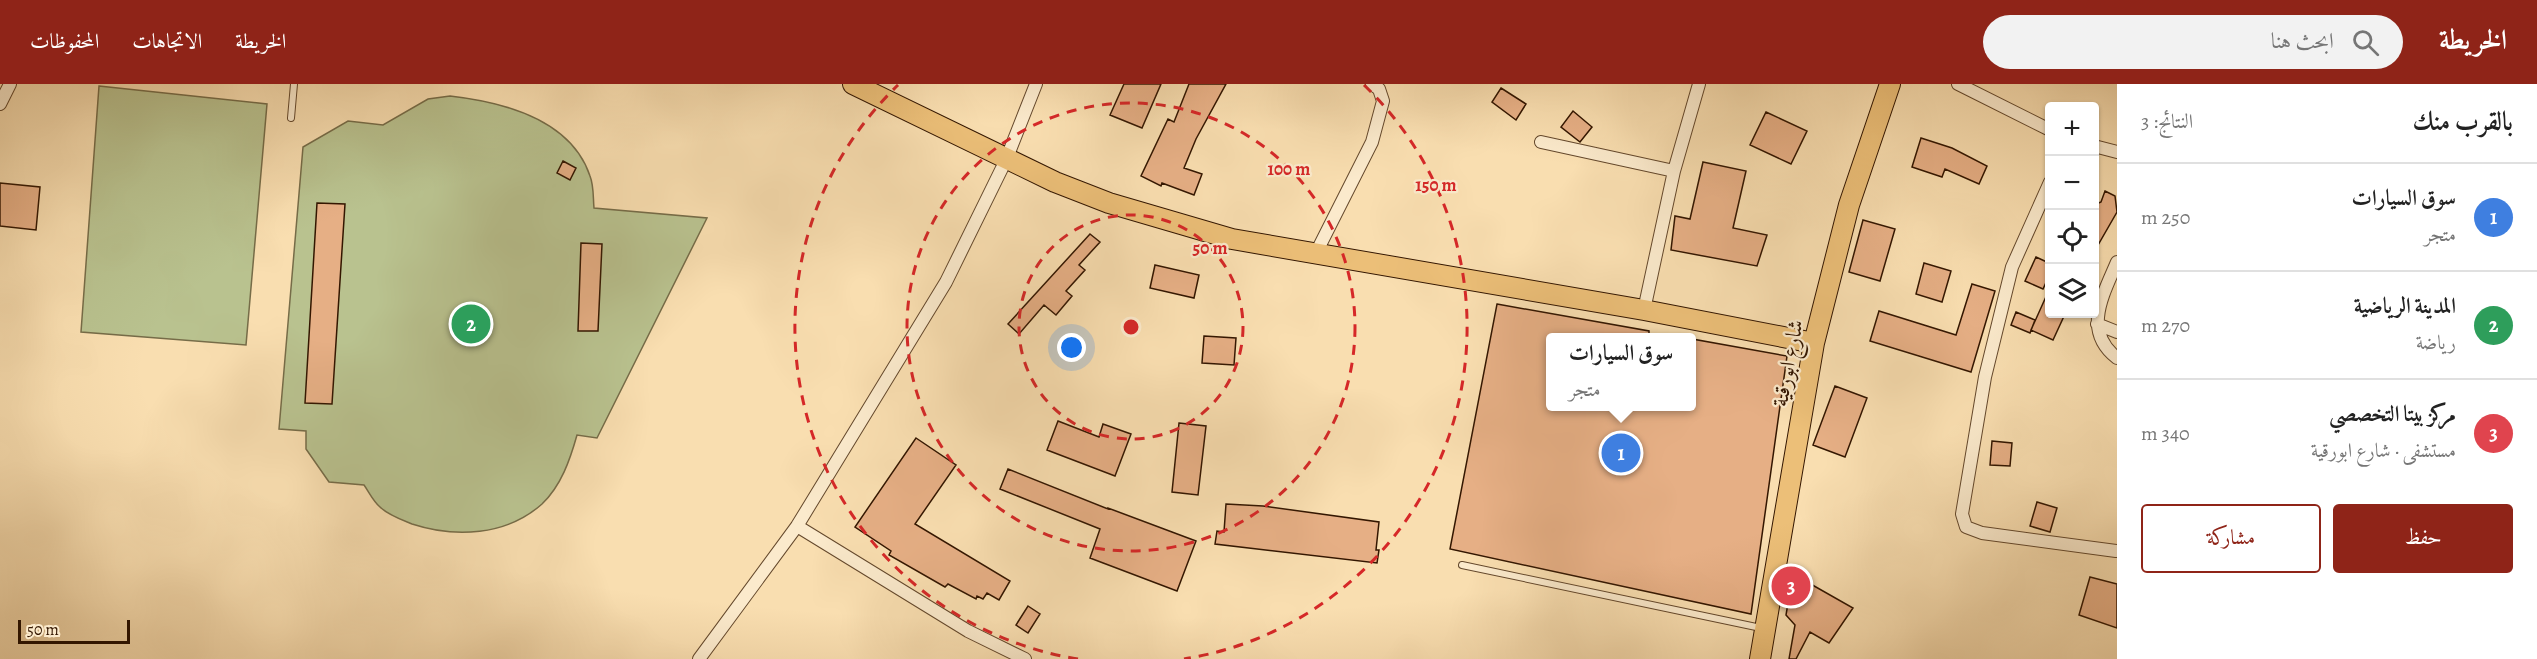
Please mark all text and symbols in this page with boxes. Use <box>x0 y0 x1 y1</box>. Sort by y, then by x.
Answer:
search box <box>1983 15 2403 69</box>
text: الخريطة <box>2439 21 2507 59</box>
text: ابحث هنا <box>2271 26 2334 56</box>
icon: search <box>2349 26 2382 59</box>
text: المحفوظات <box>30 27 99 55</box>
text: الاتجاهات <box>132 27 202 55</box>
text: الخريطة <box>235 27 286 55</box>
map controls <box>2045 102 2099 318</box>
button: + <box>2045 102 2099 156</box>
text: بالقرب منك <box>2412 104 2513 139</box>
text: النتائج: 3 <box>2141 108 2193 135</box>
button: − <box>2045 156 2099 210</box>
text: 100 m <box>1268 157 1310 181</box>
text: 150 m <box>1415 173 1457 197</box>
text: سوق السيارات <box>2352 183 2456 213</box>
text: 250 m <box>2141 204 2190 231</box>
text: 1 <box>2490 204 2497 231</box>
button: locate <box>2045 210 2099 264</box>
text: متجر <box>2424 221 2456 248</box>
text: 50 m <box>1193 236 1227 260</box>
button: layers <box>2045 264 2099 318</box>
text: المدينة الرياضية <box>2354 291 2456 321</box>
pin: 2 <box>452 302 490 346</box>
text: 270 m <box>2141 312 2190 339</box>
text: 2 <box>2489 312 2498 339</box>
centre of rings <box>1121 317 1141 337</box>
street label: شارع ابورقية <box>1765 317 1814 410</box>
text: رياضة <box>2416 329 2456 356</box>
your location <box>1057 333 1086 362</box>
popup <box>1546 333 1696 411</box>
text: سوق السيارات <box>1569 338 1673 368</box>
text: متجر <box>1569 376 1600 403</box>
text: مركز بيتا التخصصي <box>2329 399 2456 429</box>
text: 340 m <box>2141 420 2190 447</box>
text: 3 <box>2489 420 2498 447</box>
pin: 1 <box>1602 430 1640 476</box>
text: مستشفى · شارع ابورقية <box>2311 437 2456 464</box>
button: مشاركة <box>2141 504 2321 573</box>
button: حفظ <box>2333 504 2513 573</box>
pin: 3 <box>1772 564 1810 608</box>
scale bar <box>18 617 130 644</box>
text: 50 m <box>27 619 59 641</box>

